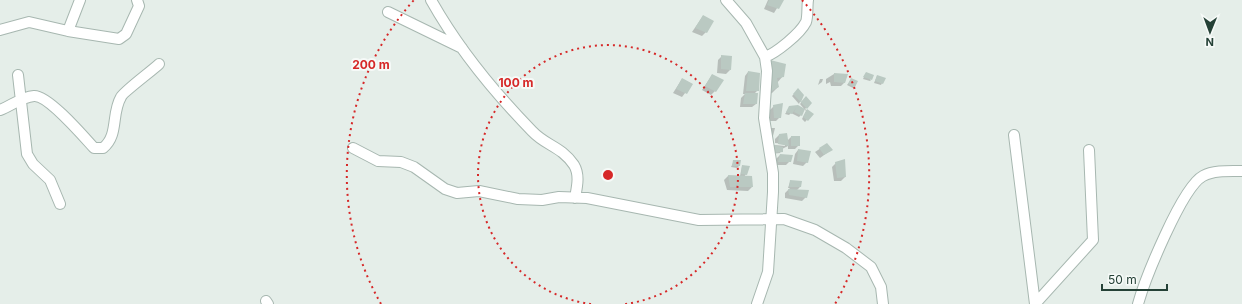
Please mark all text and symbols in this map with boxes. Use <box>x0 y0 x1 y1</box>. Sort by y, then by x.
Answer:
north arrow <box>1190 12 1230 52</box>
text: N <box>1206 35 1214 49</box>
text: 200 m <box>352 57 390 72</box>
text: 100 m <box>498 75 534 90</box>
centre of rings <box>601 168 615 182</box>
scale bar <box>1102 266 1167 292</box>
text: 50 m <box>1108 272 1137 287</box>

